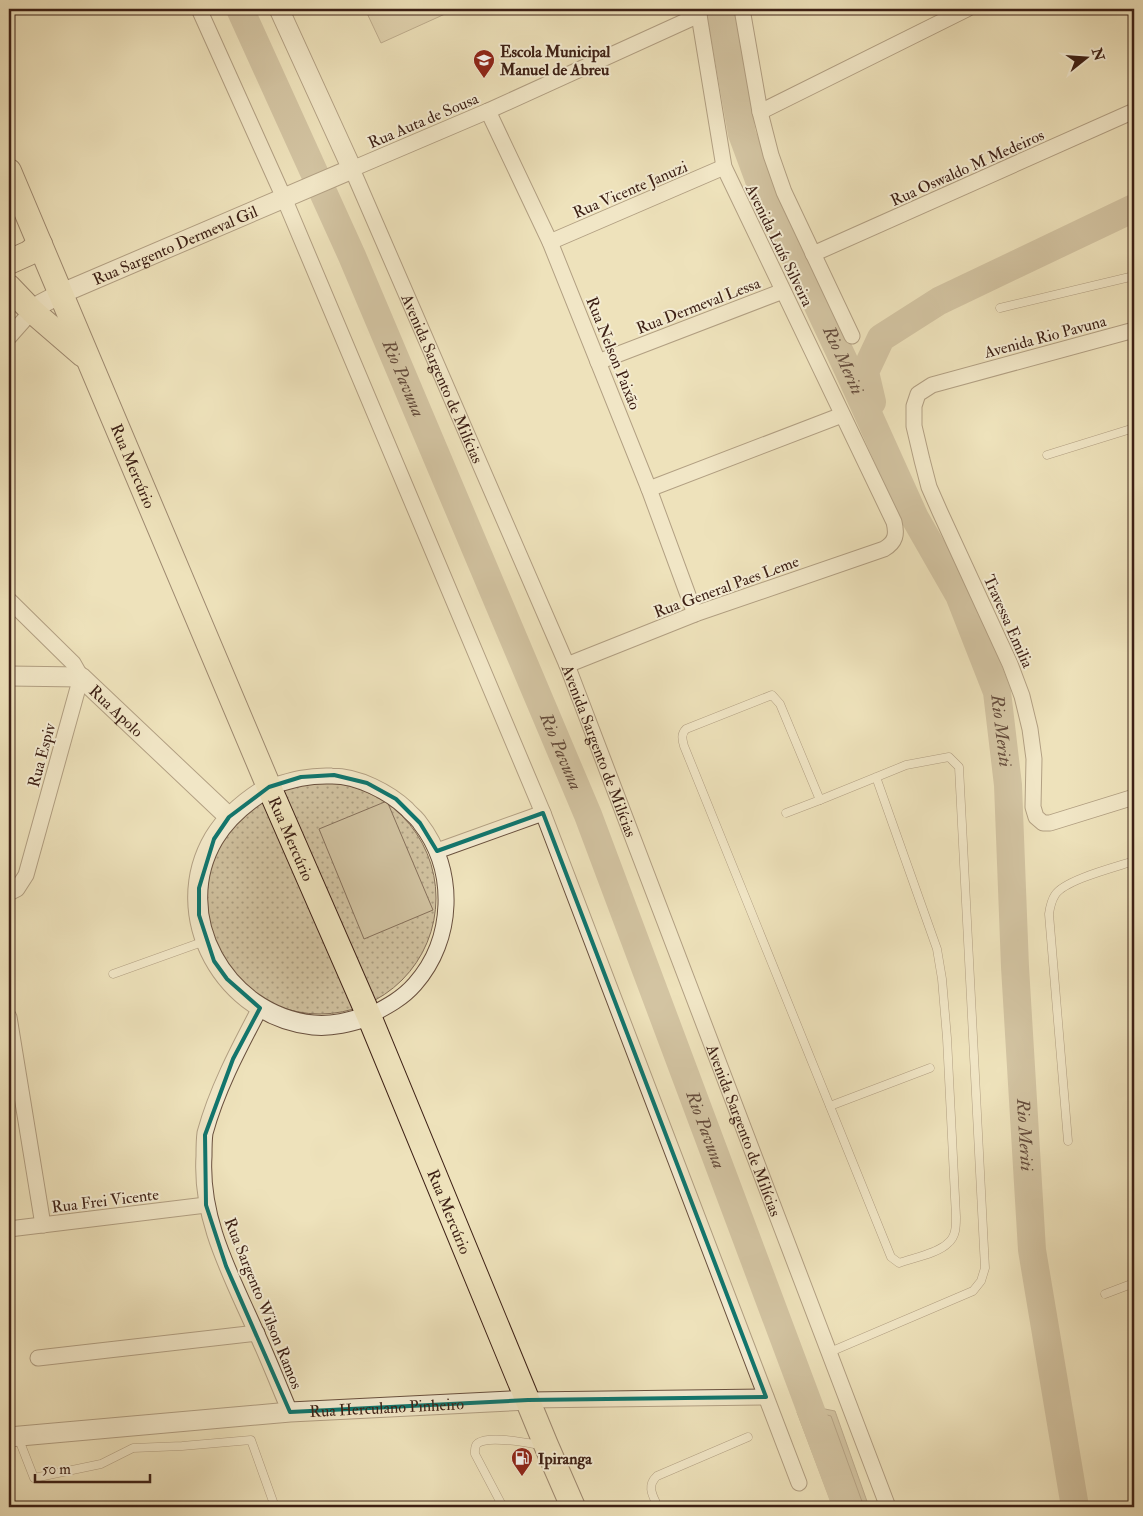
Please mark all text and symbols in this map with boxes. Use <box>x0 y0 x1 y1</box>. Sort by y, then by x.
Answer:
north arrow <box>1060 32 1110 82</box>
place label: Escola Municipal Manuel de Abreu <box>499 42 611 80</box>
text: N <box>1088 45 1108 63</box>
school or university icon: Escola Municipal Manuel de Abreu <box>472 48 496 79</box>
street label: Rua Auta de Sousa <box>365 89 482 153</box>
street label: Rua Oswaldo M Medeiros <box>887 125 1047 211</box>
street label: Rua Vicente Januzi <box>570 157 691 224</box>
street label: Avenida Luís Silveira <box>740 180 818 310</box>
street label: Rua Sargento Dermeval Gil <box>90 202 261 290</box>
street label: Rua Dermeval Lessa <box>634 273 763 339</box>
street label: Avenida Sargento de Milícias <box>396 290 487 467</box>
street label: Rua Nelson Paixão <box>581 294 645 413</box>
street label: Avenida Rio Pavuna <box>981 311 1109 363</box>
water label: Rio Meriti <box>817 322 869 398</box>
water label: Rio Pavuna <box>376 336 430 420</box>
street label: Rua Mercúrio <box>106 421 159 512</box>
street label: Rua General Paes Leme <box>651 551 802 623</box>
street label: Travessa Emilia <box>979 572 1038 672</box>
street label: Avenida Sargento de Milícias <box>557 661 641 840</box>
street label: Rua Apolo <box>85 681 147 742</box>
water label: Rio Meriti <box>985 692 1017 768</box>
water label: Rio Pavuna <box>534 709 587 794</box>
street label: Rua Espiv <box>24 720 61 790</box>
street label: Rua Mercúrio <box>263 794 318 885</box>
street label: Avenida Sargento de Milícias <box>701 1041 785 1219</box>
water label: Rio Pavuna <box>680 1087 730 1172</box>
water label: Rio Meriti <box>1011 1097 1038 1172</box>
street label: Rua Mercúrio <box>422 1167 475 1258</box>
street label: Rua Frei Vicente <box>50 1184 160 1217</box>
street label: Rua Sargento Wilson Ramos <box>220 1215 307 1392</box>
street label: Rua Herculano Pinheiro <box>309 1394 465 1422</box>
fuel station icon: Ipiranga <box>510 1446 534 1477</box>
place label: Ipiranga <box>538 1449 592 1470</box>
scale bar <box>35 1451 150 1483</box>
text: 50 m <box>42 1460 71 1479</box>

